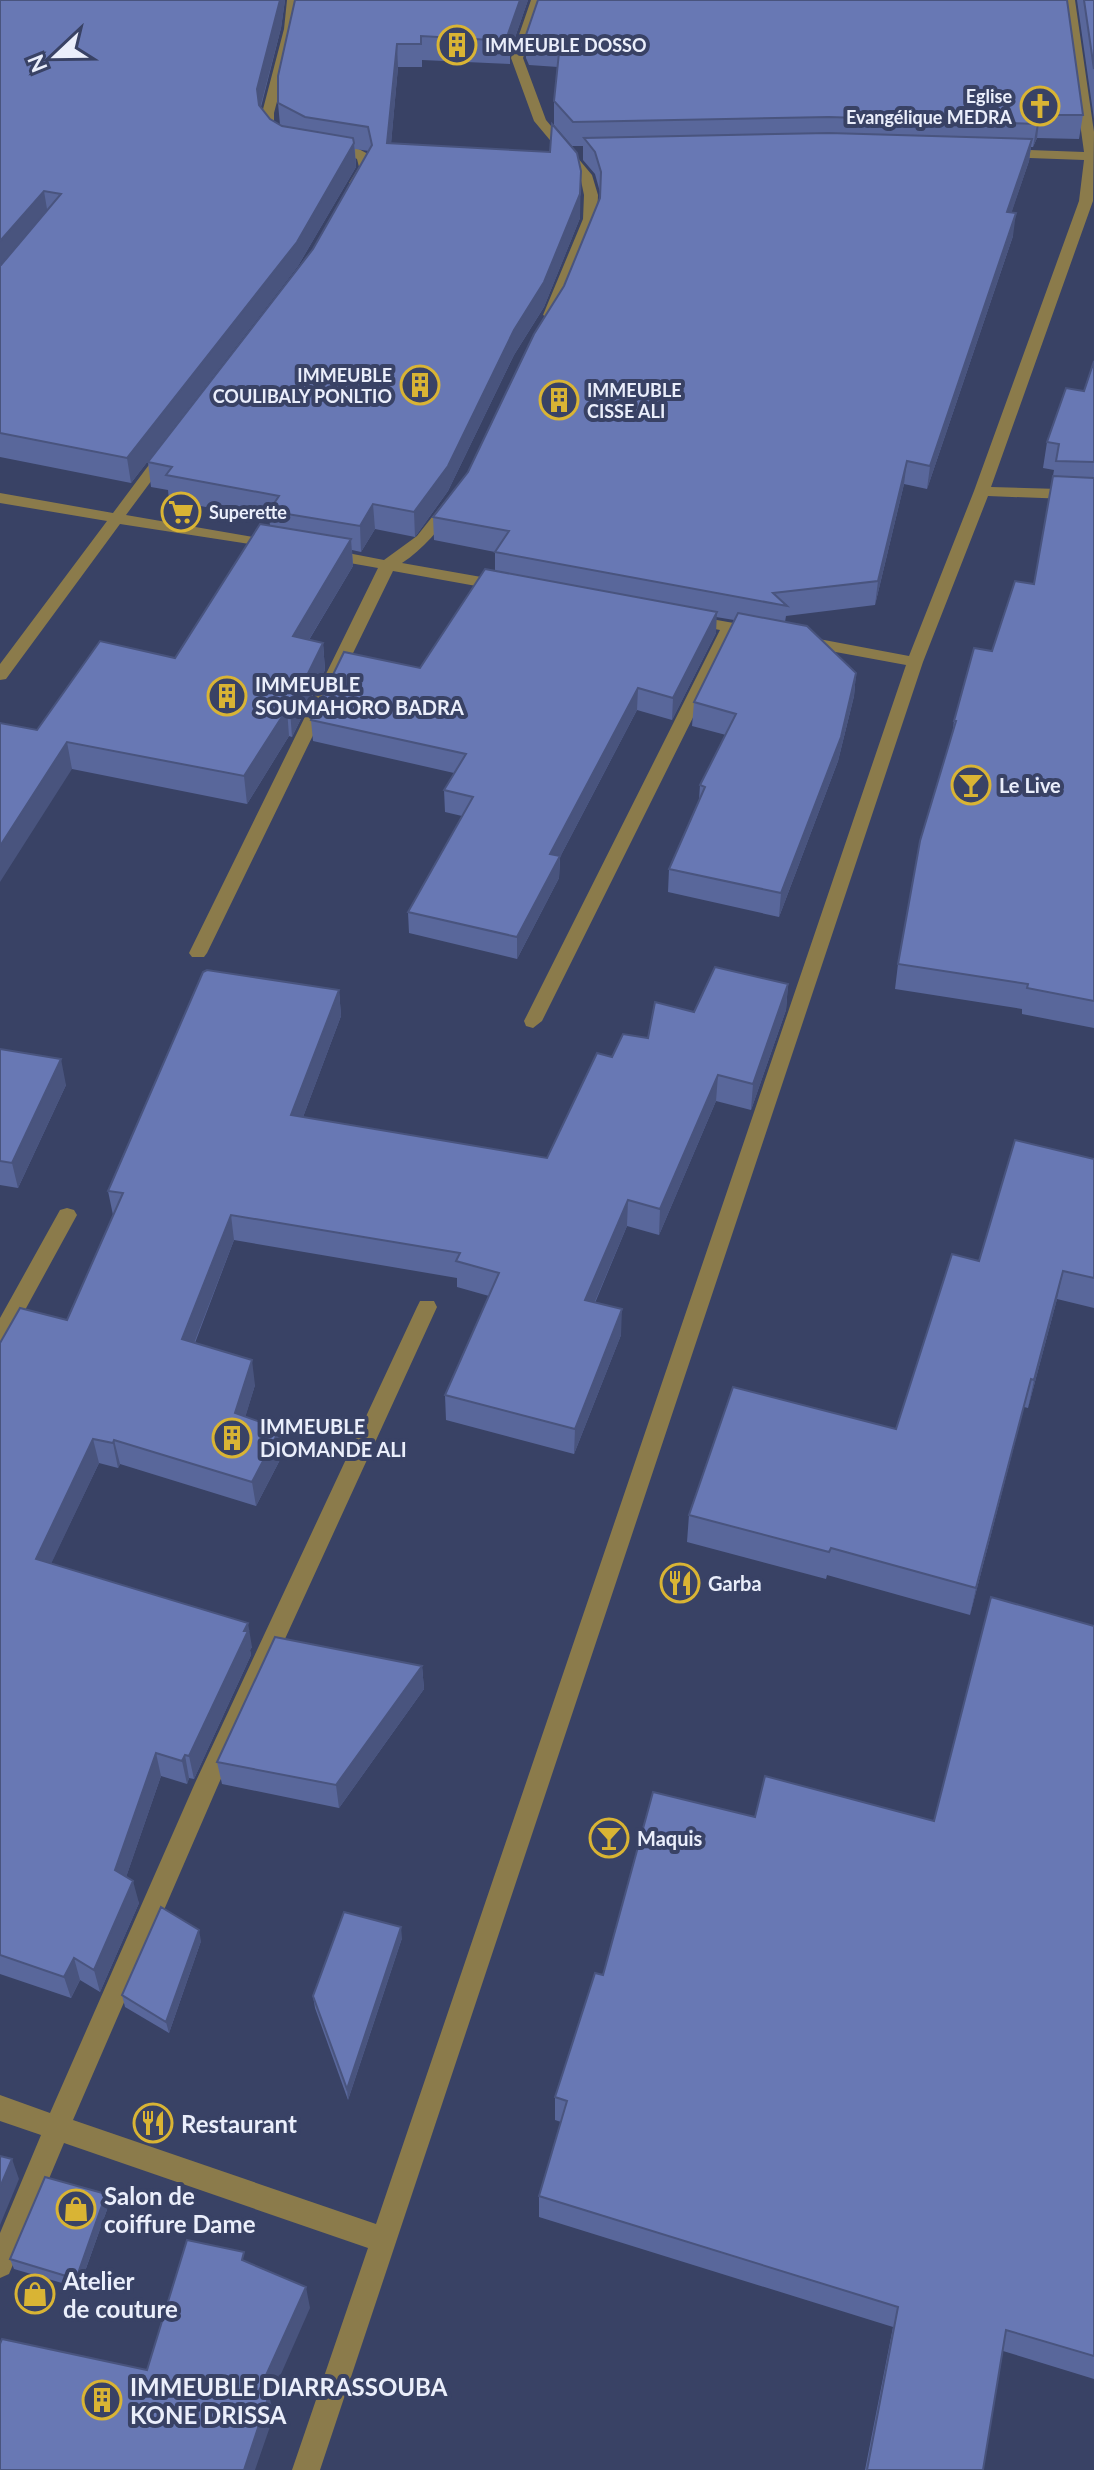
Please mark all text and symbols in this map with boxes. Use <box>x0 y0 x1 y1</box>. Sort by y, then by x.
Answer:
north arrow <box>16 16 96 96</box>
building icon: IMMEUBLE DOSSO <box>436 24 478 66</box>
place label: IMMEUBLE DOSSO <box>485 34 647 56</box>
text: N <box>21 51 53 77</box>
place label: Eglise Evangélique MEDRA <box>846 85 1012 128</box>
church icon: Eglise Evangélique MEDRA <box>1019 85 1061 127</box>
place label: IMMEUBLE COULIBALY PONLTIO <box>213 364 392 407</box>
building icon: IMMEUBLE COULIBALY PONLTIO <box>399 364 441 406</box>
building icon: IMMEUBLE CISSE ALI <box>538 379 580 421</box>
place label: IMMEUBLE CISSE ALI <box>587 379 682 422</box>
supermarket icon: Superette <box>160 491 202 533</box>
place label: Superette <box>209 501 287 523</box>
place label: IMMEUBLE SOUMAHORO BADRA <box>255 672 464 719</box>
building icon: IMMEUBLE SOUMAHORO BADRA <box>206 675 248 717</box>
bar icon: Le Live <box>950 764 992 806</box>
place label: Le Live <box>999 773 1061 797</box>
place label: IMMEUBLE DIOMANDE ALI <box>260 1414 407 1461</box>
building icon: IMMEUBLE DIOMANDE ALI <box>211 1417 253 1459</box>
restaurant icon: Garba <box>659 1562 701 1604</box>
place label: Garba <box>708 1571 762 1595</box>
bar icon: Maquis <box>588 1817 630 1859</box>
place label: Maquis <box>637 1826 702 1850</box>
restaurant icon: Restaurant <box>132 2102 174 2144</box>
place label: Restaurant <box>181 2109 297 2138</box>
place label: Salon de coiffure Dame <box>104 2181 256 2238</box>
shop icon: Salon de coiffure Dame <box>55 2188 97 2230</box>
place label: Atelier de couture <box>62 2266 178 2323</box>
shop icon: Atelier de couture <box>14 2273 56 2315</box>
place label: IMMEUBLE DIARRASSOUBA KONE DRISSA <box>130 2372 448 2429</box>
building icon: IMMEUBLE DIARRASSOUBA KONE DRISSA <box>81 2379 123 2421</box>

